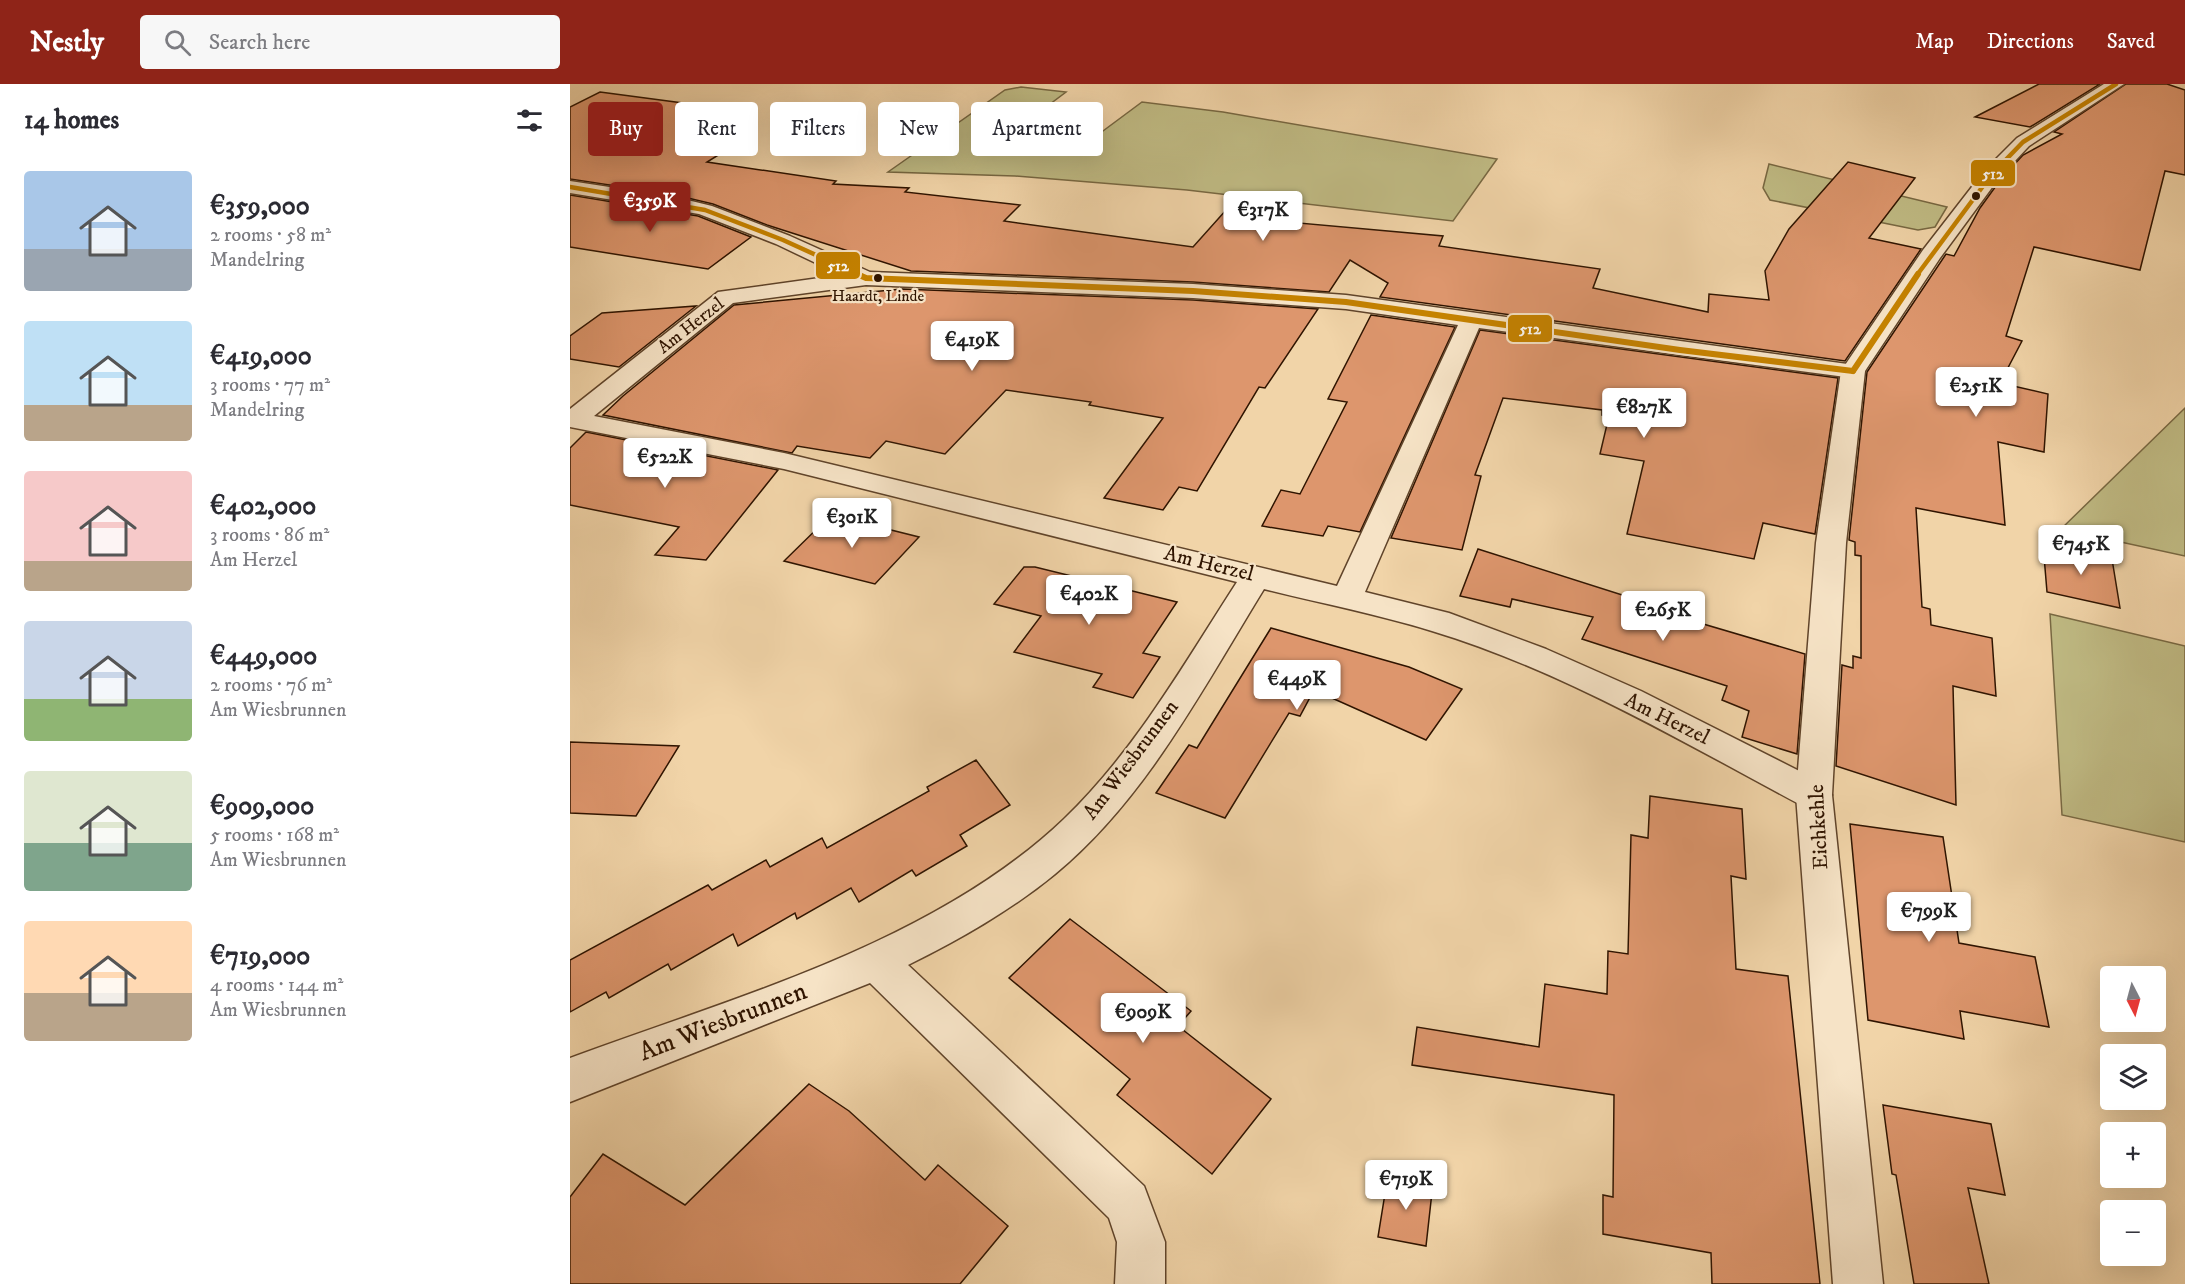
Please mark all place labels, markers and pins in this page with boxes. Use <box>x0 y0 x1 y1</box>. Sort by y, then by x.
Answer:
pin: €359K <box>608 182 692 233</box>
unlabelled marker <box>1970 190 1982 202</box>
pin: €317K <box>1221 191 1305 242</box>
marker: Haardt, Linde <box>872 272 884 284</box>
place label: Haardt, Linde <box>832 286 925 306</box>
pin: €419K <box>930 321 1014 372</box>
pin: €251K <box>1934 367 2018 418</box>
pin: €827K <box>1602 388 1686 439</box>
pin: €522K <box>623 438 707 489</box>
pin: €301K <box>810 498 894 549</box>
pin: €745K <box>2039 525 2123 576</box>
pin: €402K <box>1047 575 1131 626</box>
pin: €265K <box>1621 591 1705 642</box>
pin: €449K <box>1255 660 1339 711</box>
pin: €799K <box>1887 892 1971 943</box>
pin: €909K <box>1101 993 1185 1044</box>
pin: €719K <box>1364 1160 1448 1211</box>

